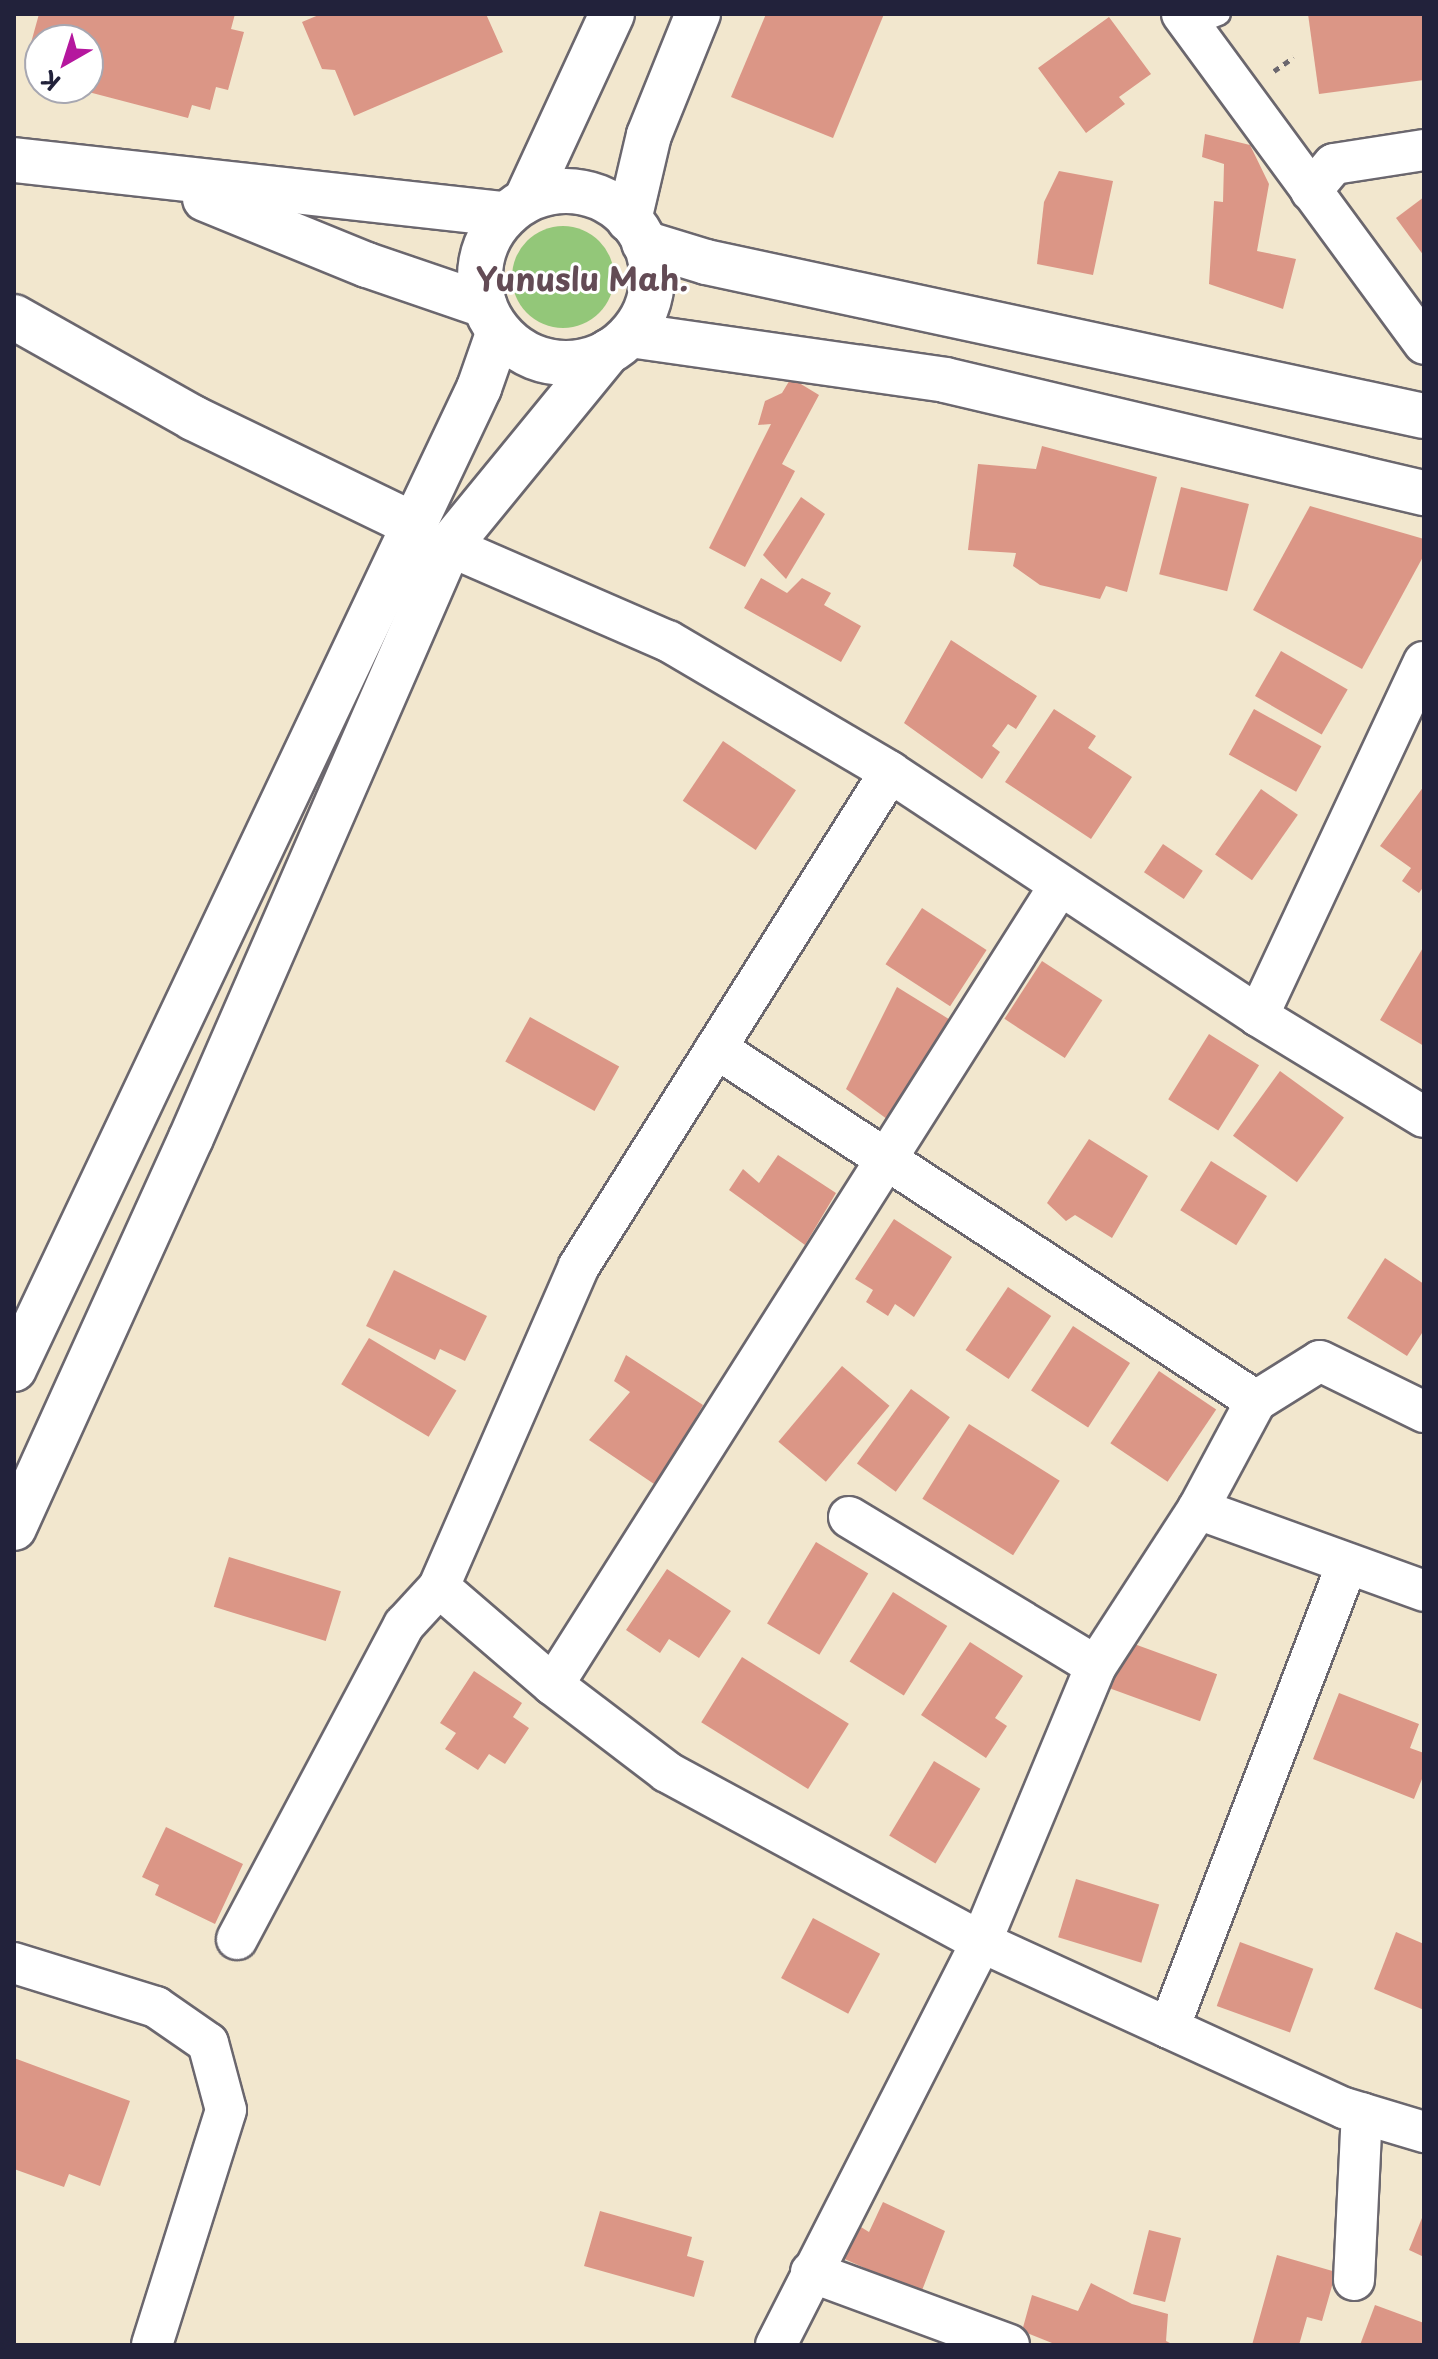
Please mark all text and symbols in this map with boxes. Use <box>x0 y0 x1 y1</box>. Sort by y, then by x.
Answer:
north arrow <box>24 24 104 104</box>
text: K <box>33 64 66 99</box>
district label: Yunuslu Mah. <box>475 259 689 297</box>

